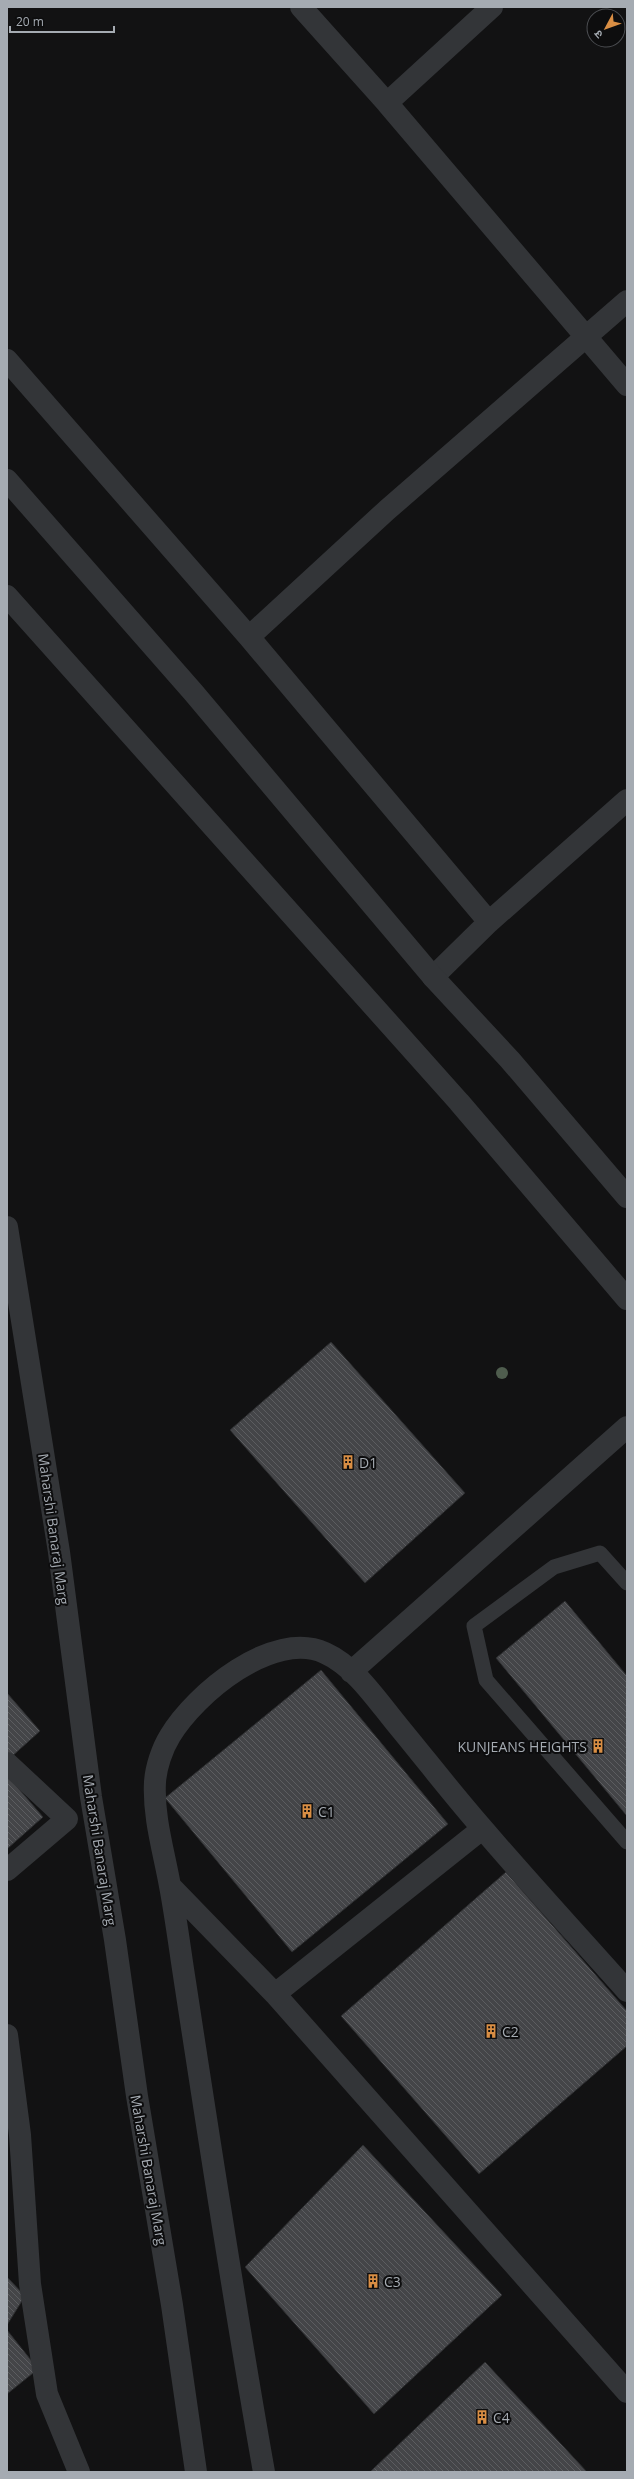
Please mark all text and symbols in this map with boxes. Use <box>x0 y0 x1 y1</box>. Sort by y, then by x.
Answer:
scale bar <box>10 8 114 34</box>
north arrow <box>586 8 626 48</box>
text: 20 m <box>16 13 44 30</box>
text: उ <box>590 27 606 42</box>
street label: Maharshi Banaraj Marg <box>34 1452 74 1606</box>
place label: D1 <box>359 1453 377 1472</box>
building icon: D1 <box>340 1454 356 1470</box>
place label: KUNJEANS HEIGHTS <box>458 1737 587 1756</box>
building icon: KUNJEANS HEIGHTS <box>590 1738 606 1754</box>
street label: Maharshi Banaraj Marg <box>79 1773 121 1927</box>
place label: C1 <box>318 1802 335 1821</box>
building icon: C1 <box>299 1803 315 1819</box>
place label: C2 <box>502 2022 519 2041</box>
building icon: C2 <box>483 2023 499 2039</box>
street label: Maharshi Banaraj Marg <box>126 2093 172 2247</box>
place label: C3 <box>384 2272 401 2291</box>
building icon: C3 <box>365 2273 381 2289</box>
place label: C4 <box>493 2408 510 2427</box>
building icon: C4 <box>474 2409 490 2425</box>

